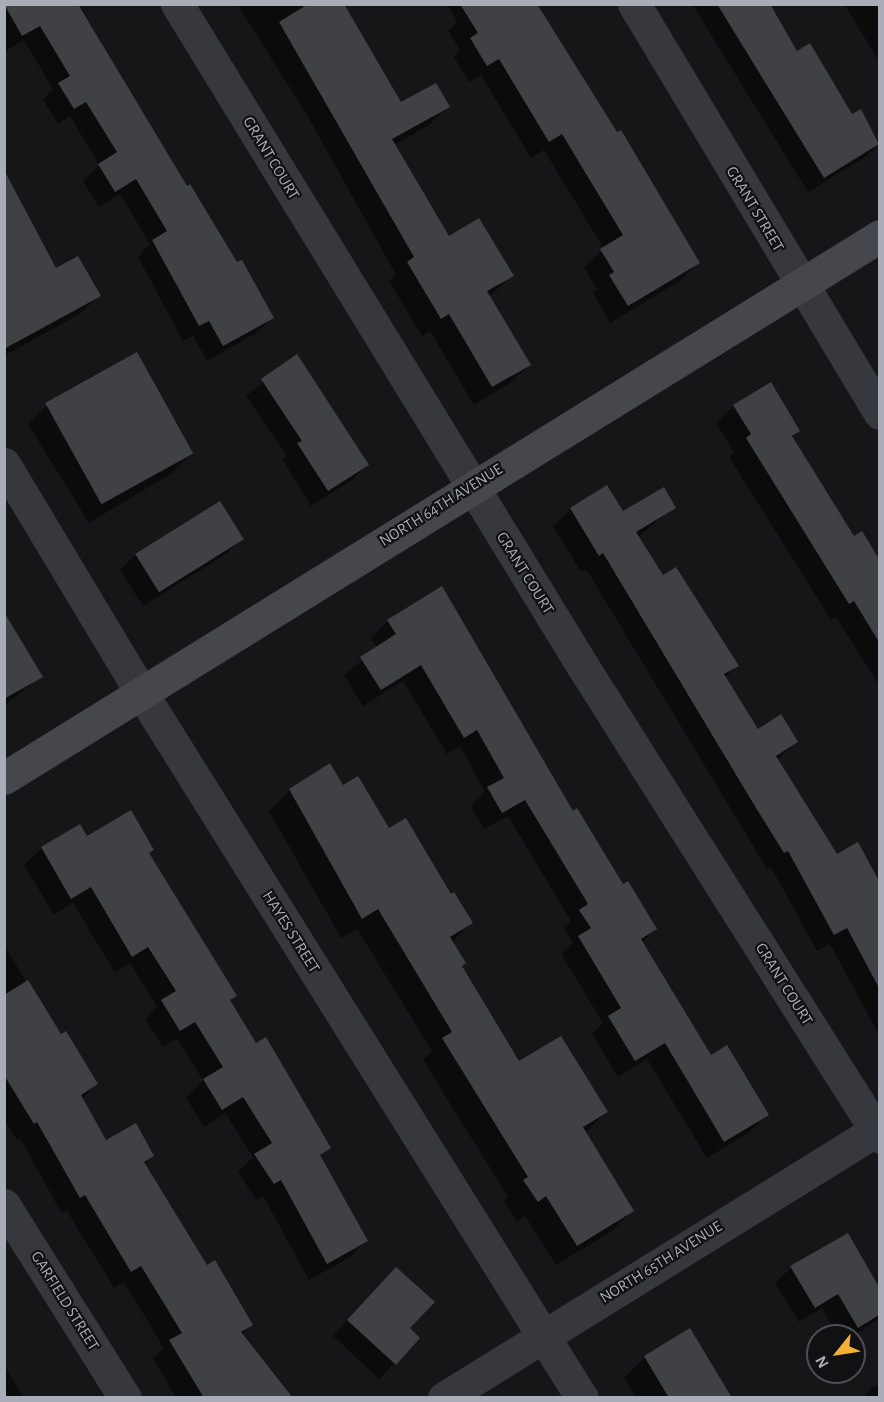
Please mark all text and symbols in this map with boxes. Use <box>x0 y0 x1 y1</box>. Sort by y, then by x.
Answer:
street label: GRANT COURT <box>239 113 303 203</box>
street label: GRANT STREET <box>722 163 788 255</box>
street label: NORTH 64TH AVENUE <box>376 459 506 551</box>
street label: GRANT COURT <box>492 528 558 618</box>
street label: HAYES STREET <box>258 887 324 977</box>
street label: GRANT COURT <box>751 939 817 1029</box>
street label: NORTH 65TH AVENUE <box>596 1217 726 1307</box>
street label: GARFIELD STREET <box>27 1248 103 1354</box>
north arrow <box>806 1324 866 1384</box>
text: N <box>812 1353 832 1371</box>

